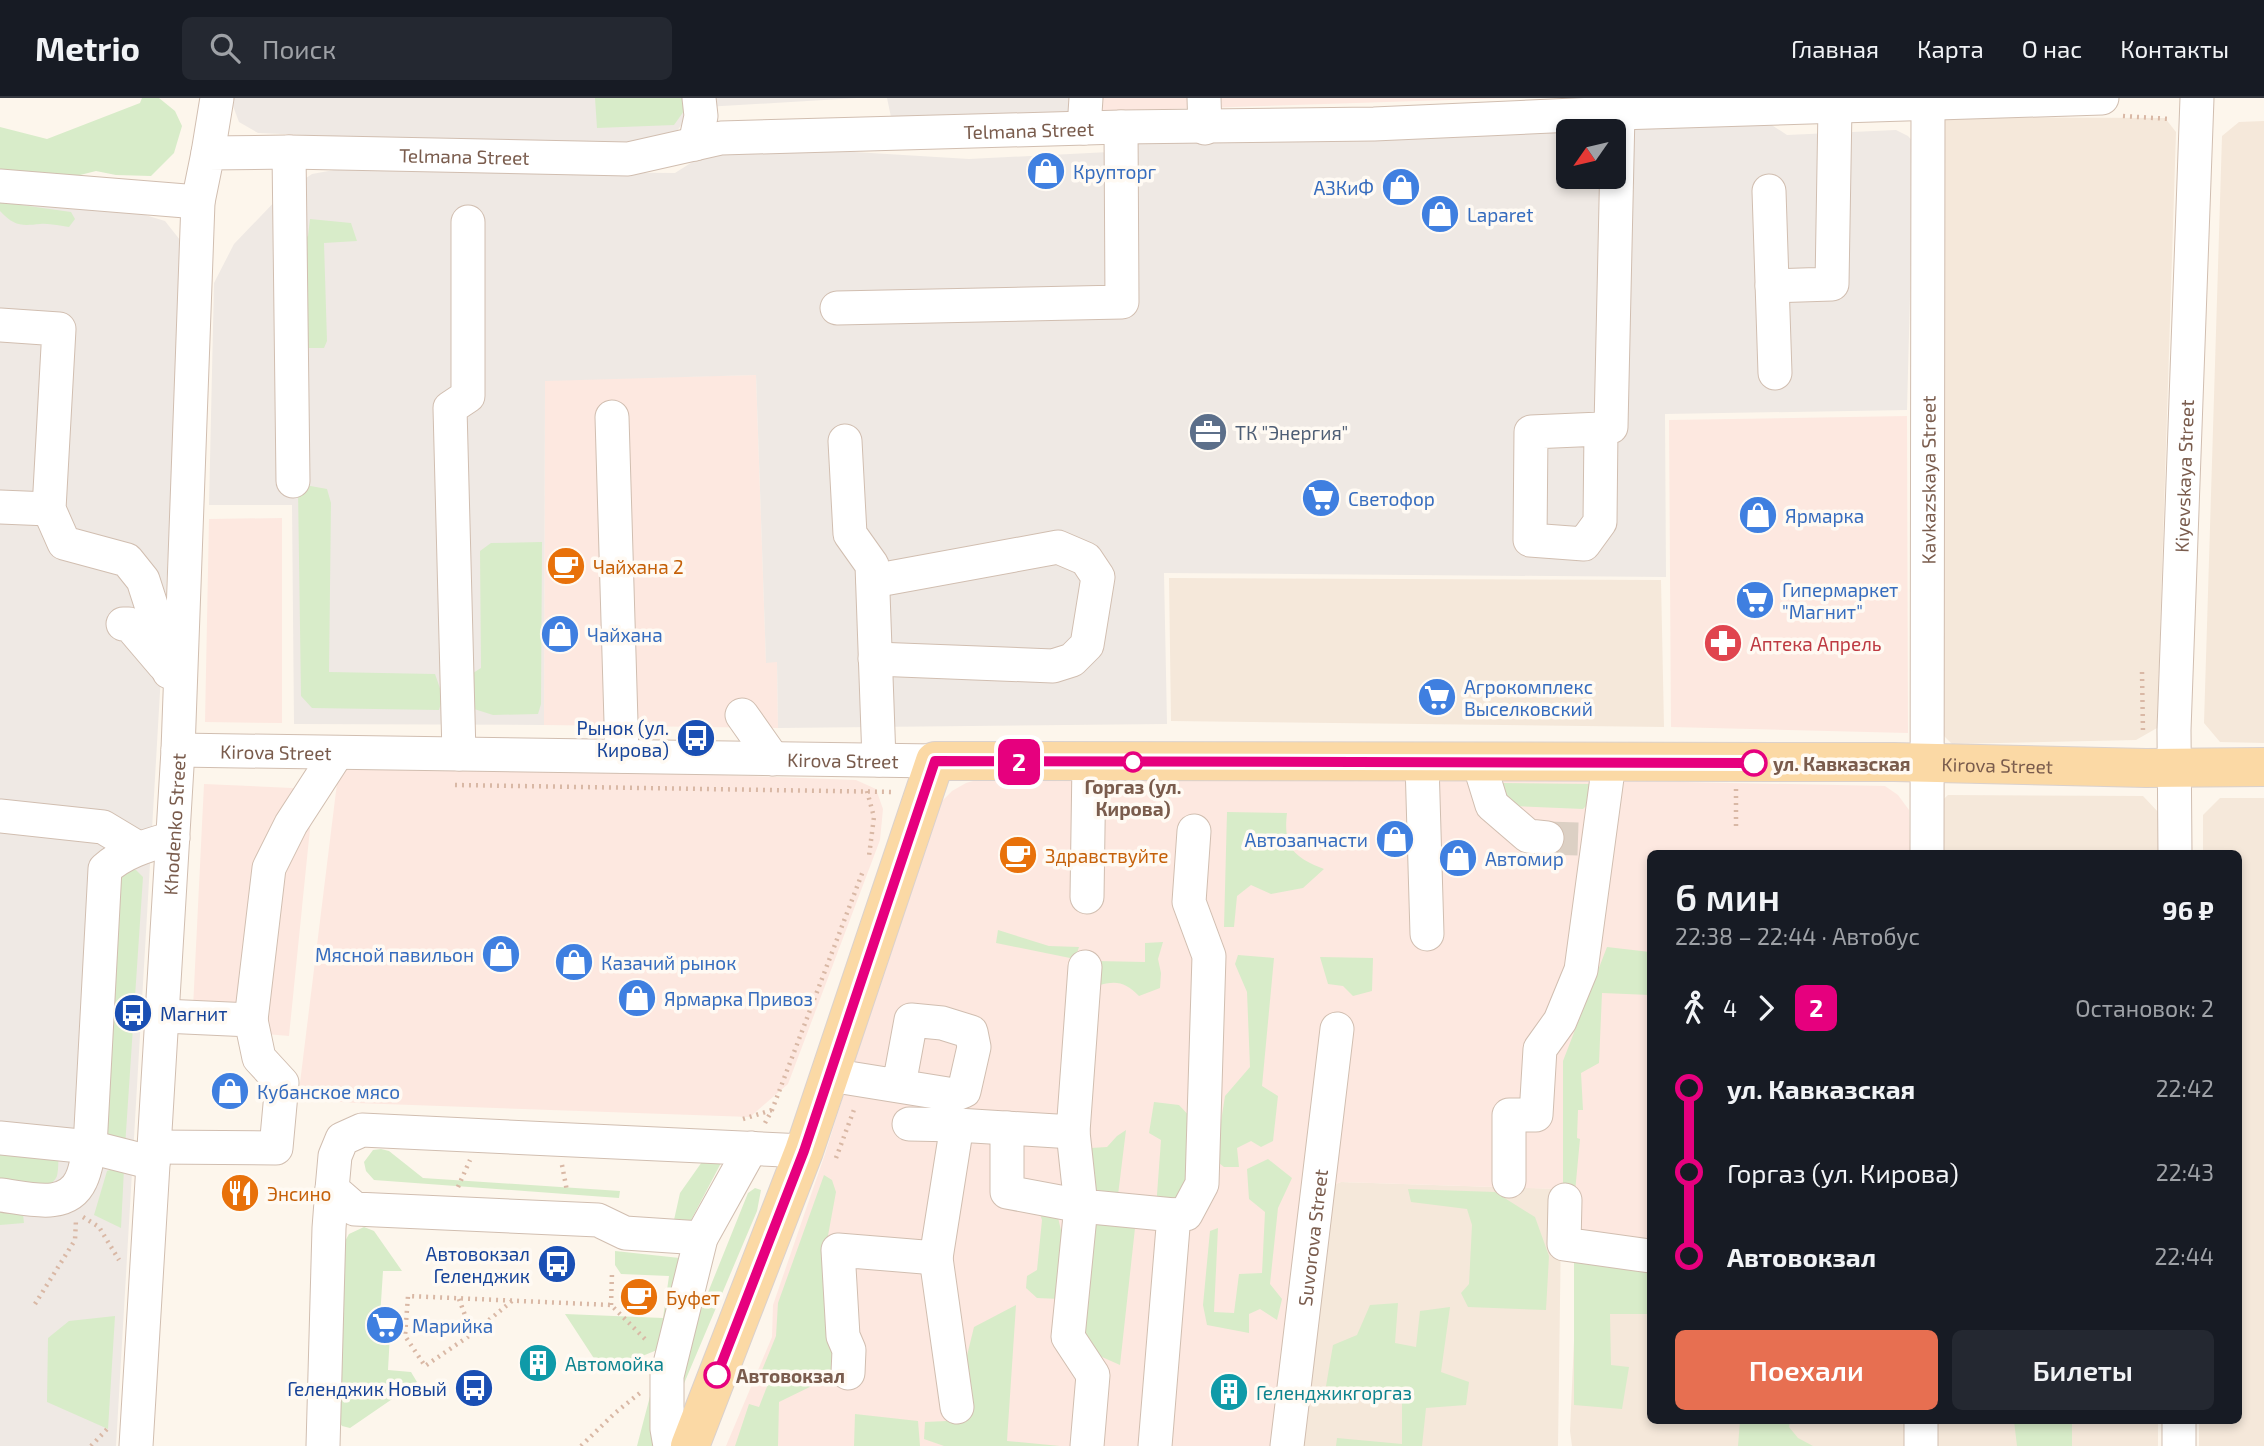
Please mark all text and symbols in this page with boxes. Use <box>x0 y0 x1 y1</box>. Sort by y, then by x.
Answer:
search box <box>182 17 672 80</box>
text: Metrio <box>35 28 140 68</box>
icon: search <box>206 29 244 67</box>
text: Поиск <box>262 33 336 64</box>
text: Главная <box>1791 34 1879 63</box>
text: Карта <box>1917 34 1984 63</box>
text: О нас <box>2022 34 2082 63</box>
text: Контакты <box>2120 34 2229 63</box>
street label: Telmana Street <box>963 116 1094 143</box>
north arrow <box>1556 119 1626 189</box>
map controls <box>1556 119 1626 189</box>
street label: Telmana Street <box>399 143 530 168</box>
shop icon: Крупторг <box>1025 150 1067 192</box>
place label: Крупторг <box>1073 160 1156 184</box>
shop icon: АЗКиФ <box>1380 166 1422 208</box>
place label: АЗКиФ <box>1314 176 1374 199</box>
shop icon: Laparet <box>1419 193 1461 235</box>
place label: Laparet <box>1467 203 1533 226</box>
street label: Kavkazskaya Street <box>1916 396 1939 564</box>
street label: Kiyevskaya Street <box>2169 399 2198 553</box>
office icon: ТК "Энергия" <box>1187 411 1229 453</box>
place label: ТК "Энергия" <box>1235 421 1348 444</box>
supermarket icon: Светофор <box>1300 477 1342 519</box>
place label: Светофор <box>1348 487 1435 510</box>
shop icon: Ярмарка <box>1737 494 1779 536</box>
place label: Ярмарка <box>1785 504 1864 527</box>
cafe icon: Чайхана 2 <box>545 545 587 587</box>
place label: Чайхана 2 <box>593 555 684 578</box>
place label: Гипермаркет "Магнит" <box>1782 578 1898 623</box>
supermarket icon: Гипермаркет "Магнит" <box>1734 579 1776 621</box>
shop icon: Чайхана <box>539 613 581 655</box>
pharmacy icon: Аптека Апрель <box>1702 622 1744 664</box>
place label: Чайхана <box>587 623 663 646</box>
place label: Аптека Апрель <box>1750 632 1882 655</box>
place label: Агрокомплекс Выселковский <box>1464 675 1593 720</box>
supermarket icon: Агрокомплекс Выселковский <box>1416 676 1458 718</box>
place label: Рынок (ул. Кирова) <box>577 716 669 761</box>
bus stop icon: Рынок (ул. Кирова) <box>675 717 717 759</box>
street label: Kirova Street <box>220 739 332 764</box>
line badge: 2 <box>996 739 1042 785</box>
street label: Kirova Street <box>787 747 899 772</box>
text: 2 <box>1012 747 1026 776</box>
marker: ул. Кавказская <box>1741 750 1767 776</box>
street label: Khodenko Street <box>158 752 189 896</box>
marker: Горгаз (ул. Кирова) <box>1123 752 1143 772</box>
place label: ул. Кавказская <box>1773 752 1911 775</box>
street label: Kirova Street <box>1941 752 2053 777</box>
place label: Горгаз (ул. Кирова) <box>1085 775 1181 820</box>
shop icon: Автозапчасти <box>1374 818 1416 860</box>
place label: Автозапчасти <box>1245 828 1368 851</box>
cafe icon: Здравствуйте <box>997 834 1039 876</box>
shop icon: Автомир <box>1437 837 1479 879</box>
place label: Здравствуйте <box>1045 844 1168 868</box>
place label: Автомир <box>1485 847 1564 870</box>
text: 6 мин <box>1675 873 1780 919</box>
text: 96 ₽ <box>2162 894 2214 925</box>
text: 22:38 – 22:44 · Автобус <box>1675 922 1920 950</box>
shop icon: Мясной павильон <box>480 933 522 975</box>
shop icon: Казачий рынок <box>553 941 595 983</box>
place label: Мясной павильон <box>315 943 474 966</box>
place label: Казачий рынок <box>601 951 736 974</box>
shop icon: Ярмарка Привоз <box>616 977 658 1019</box>
place label: Ярмарка Привоз <box>664 987 813 1010</box>
icon: walk <box>1675 989 1713 1027</box>
icon: forward <box>1747 989 1785 1027</box>
bus stop icon: Магнит <box>112 992 154 1034</box>
text: 2 <box>1809 993 1823 1022</box>
text: 4 <box>1723 994 1737 1022</box>
text: Остановок: 2 <box>2075 994 2214 1022</box>
place label: Магнит <box>160 1002 227 1025</box>
shop icon: Кубанское мясо <box>209 1070 251 1112</box>
text: ул. Кавказская <box>1727 1073 1915 1104</box>
text: 22:42 <box>2156 1074 2214 1102</box>
place label: Кубанское мясо <box>257 1080 400 1104</box>
text: Горгаз (ул. Кирова) <box>1727 1157 1959 1188</box>
text: 22:43 <box>2156 1158 2214 1186</box>
street label: Suvorova Street <box>1292 1168 1332 1307</box>
restaurant icon: Энсино <box>219 1172 261 1214</box>
place label: Энсино <box>267 1182 331 1205</box>
text: Автовокзал <box>1727 1241 1876 1272</box>
place label: Автовокзал Геленджик <box>426 1242 530 1287</box>
text: 22:44 <box>2154 1242 2214 1270</box>
bus stop icon: Автовокзал Геленджик <box>536 1243 578 1285</box>
cafe icon: Буфет <box>618 1276 660 1318</box>
place label: Буфет <box>666 1286 720 1310</box>
supermarket icon: Марийка <box>364 1304 406 1346</box>
place label: Марийка <box>412 1314 493 1337</box>
button: Поехали <box>1675 1330 1938 1410</box>
button: Билеты <box>1952 1330 2214 1410</box>
building icon: Автомойка <box>517 1342 559 1384</box>
place label: Автомойка <box>565 1352 664 1375</box>
marker: Автовокзал <box>704 1362 730 1388</box>
place label: Автовокзал <box>736 1364 845 1387</box>
bus stop icon: Геленджик Новый <box>453 1367 495 1409</box>
building icon: Геленджикгоргаз <box>1208 1371 1250 1413</box>
place label: Геленджик Новый <box>287 1377 447 1400</box>
place label: Геленджикгоргаз <box>1256 1381 1412 1404</box>

